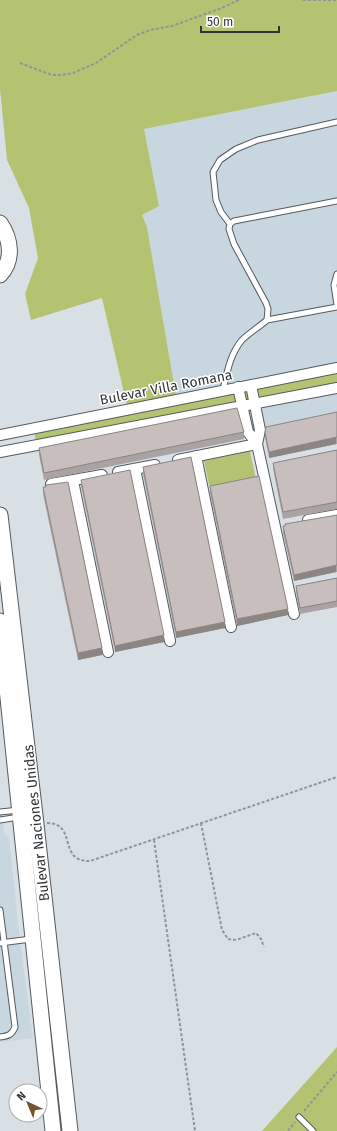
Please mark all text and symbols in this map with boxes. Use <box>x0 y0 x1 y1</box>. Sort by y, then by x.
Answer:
scale bar <box>201 8 279 34</box>
text: 50 m <box>207 15 233 29</box>
street label: Bulevar Villa Romana <box>98 366 234 409</box>
street label: Bulevar Naciones Unidas <box>20 743 53 902</box>
north arrow <box>8 1083 48 1123</box>
text: N <box>14 1089 29 1103</box>

